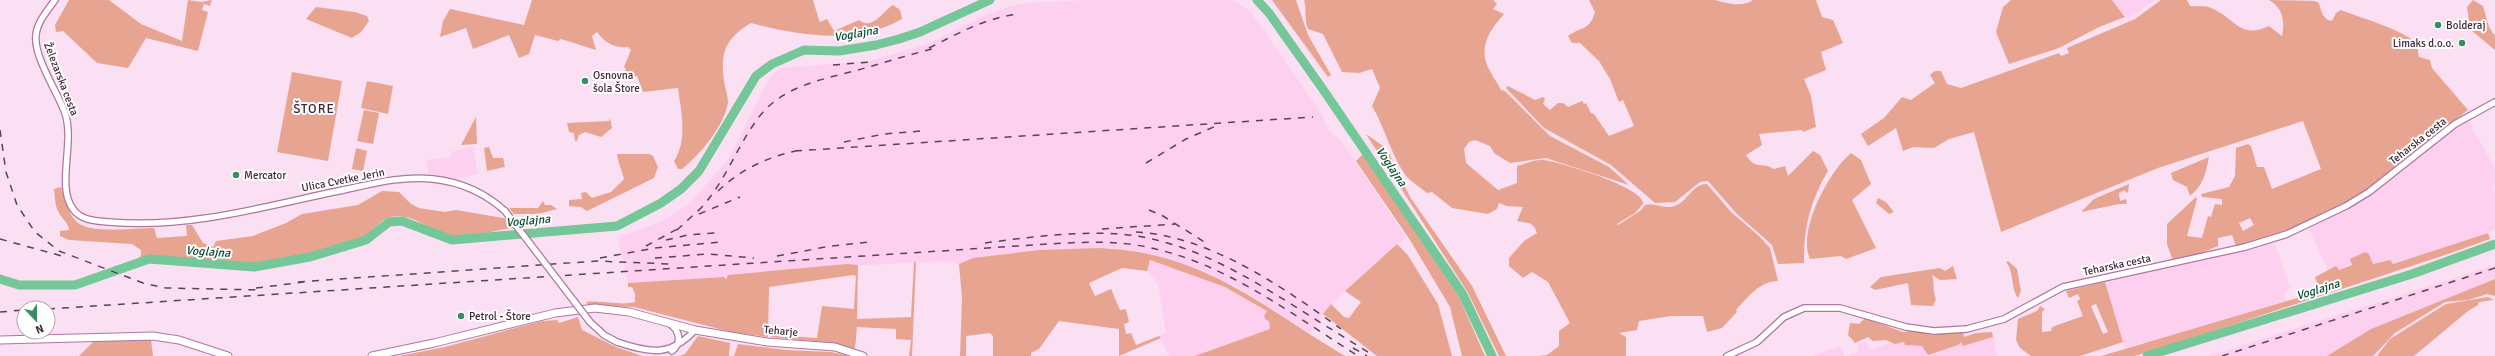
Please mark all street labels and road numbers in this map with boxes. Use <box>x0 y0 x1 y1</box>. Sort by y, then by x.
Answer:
street label: Železarska cesta <box>41 40 82 118</box>
street label: Teharska cesta <box>2387 114 2449 167</box>
street label: Ulica Cvetke Jerin <box>300 166 386 194</box>
street label: Teharska cesta <box>2082 251 2152 279</box>
street label: Teharje <box>763 323 799 339</box>

